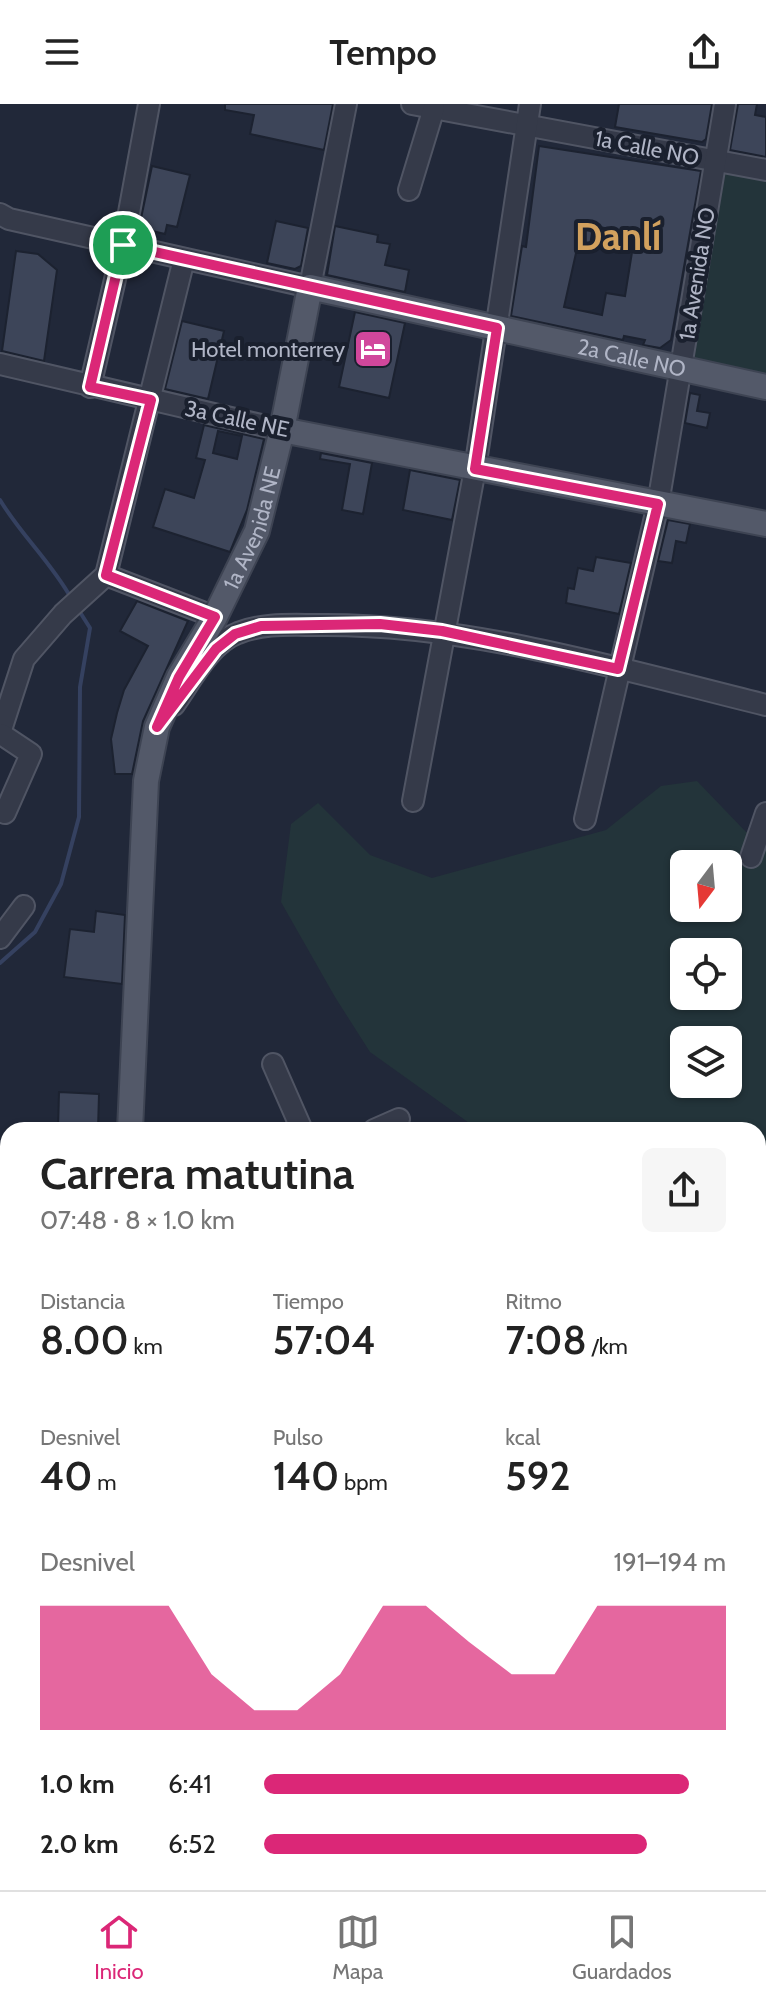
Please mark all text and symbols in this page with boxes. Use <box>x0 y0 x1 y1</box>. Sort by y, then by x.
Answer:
icon: menu <box>40 30 84 74</box>
text: Tempo <box>329 30 437 74</box>
icon: share <box>682 30 726 74</box>
street label: 1a Calle NO <box>593 125 702 171</box>
street label: 1a Avenida NO <box>673 205 721 343</box>
pin <box>89 211 157 279</box>
district label: Danlí <box>575 213 661 260</box>
icon: arrive <box>101 223 145 267</box>
hotel icon: Hotel monterrey <box>352 328 394 370</box>
street label: 2a Calle NO <box>575 333 689 383</box>
place label: Hotel monterrey <box>191 336 345 363</box>
street label: 3a Calle NE <box>183 395 291 443</box>
street label: 1a Avenida NE <box>217 464 286 594</box>
north arrow <box>670 850 742 922</box>
map controls <box>670 850 742 1098</box>
button: locate <box>670 938 742 1010</box>
button: layers <box>670 1026 742 1098</box>
text: Carrera matutina <box>40 1147 355 1200</box>
button: share <box>642 1148 726 1232</box>
text: 07:48 · 8 × 1.0 km <box>40 1204 235 1236</box>
text: Distancia <box>40 1288 125 1315</box>
text: Tiempo <box>273 1288 344 1315</box>
text: Ritmo <box>505 1288 562 1315</box>
text: 8.00 <box>40 1315 129 1364</box>
text: 57:04 <box>273 1315 376 1364</box>
text: 7:08 <box>505 1315 587 1364</box>
text: km <box>129 1333 163 1360</box>
text: /km <box>587 1333 628 1360</box>
text: Desnivel <box>40 1424 120 1451</box>
text: Pulso <box>273 1424 323 1451</box>
text: kcal <box>505 1424 540 1451</box>
text: 40 <box>40 1451 92 1500</box>
text: 140 <box>273 1451 339 1500</box>
text: 592 <box>505 1451 571 1500</box>
text: m <box>92 1469 117 1496</box>
text: bpm <box>339 1469 388 1496</box>
text: Desnivel <box>40 1546 135 1578</box>
text: 191–194 m <box>614 1546 726 1578</box>
text: 1.0 km <box>40 1768 115 1800</box>
text: 6:41 <box>168 1768 212 1800</box>
text: 2.0 km <box>40 1828 119 1860</box>
text: 6:52 <box>168 1828 216 1860</box>
tab: Inicio <box>94 1910 144 1985</box>
tab: Mapa <box>332 1910 383 1985</box>
tab: Guardados <box>572 1910 672 1985</box>

